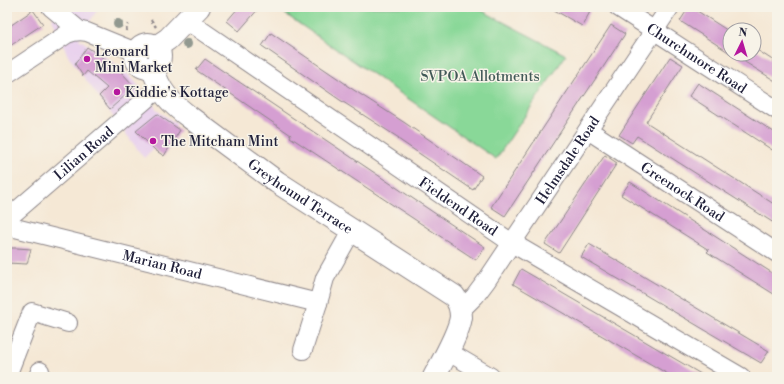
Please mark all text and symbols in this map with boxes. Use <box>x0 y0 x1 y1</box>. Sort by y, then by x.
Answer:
street label: Churchmore Road <box>643 20 750 98</box>
north arrow <box>722 22 762 62</box>
text: N <box>738 26 748 40</box>
place label: Leonard Mini Market <box>95 43 172 77</box>
marker: Leonard Mini Market <box>82 54 92 64</box>
park label: SVPOA Allotments <box>420 68 540 86</box>
place label: Kiddie's Kottage <box>125 84 229 102</box>
marker: Kiddie's Kottage <box>112 87 122 97</box>
street label: Helmsdale Road <box>532 113 604 208</box>
street label: Lilian Road <box>50 123 118 185</box>
place label: The Mitcham Mint <box>161 133 278 151</box>
marker: The Mitcham Mint <box>148 136 158 146</box>
street label: Greyhound Terrace <box>244 155 356 239</box>
street label: Greenock Road <box>637 159 728 226</box>
street label: Fieldend Road <box>415 174 501 240</box>
street label: Marian Road <box>120 247 204 284</box>

